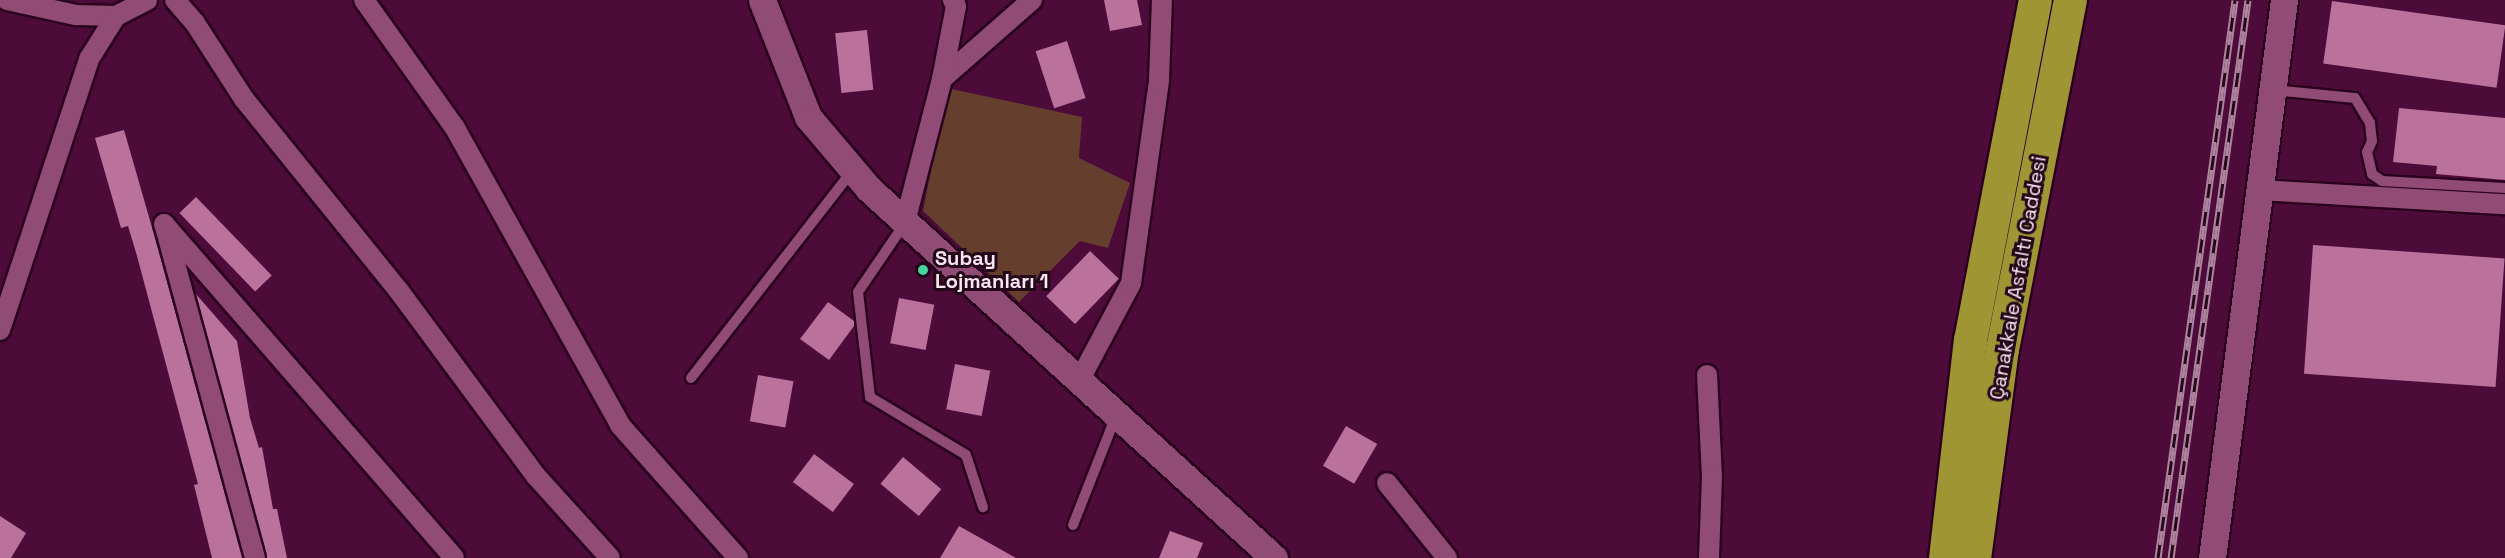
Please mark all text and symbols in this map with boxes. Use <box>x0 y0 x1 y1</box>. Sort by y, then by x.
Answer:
street label: Çanakkale Asfaltı Caddesi <box>1985 154 2051 402</box>
place label: Subay Lojmanları 1 <box>935 246 1049 293</box>
marker: Subay Lojmanları 1 <box>916 263 930 277</box>

